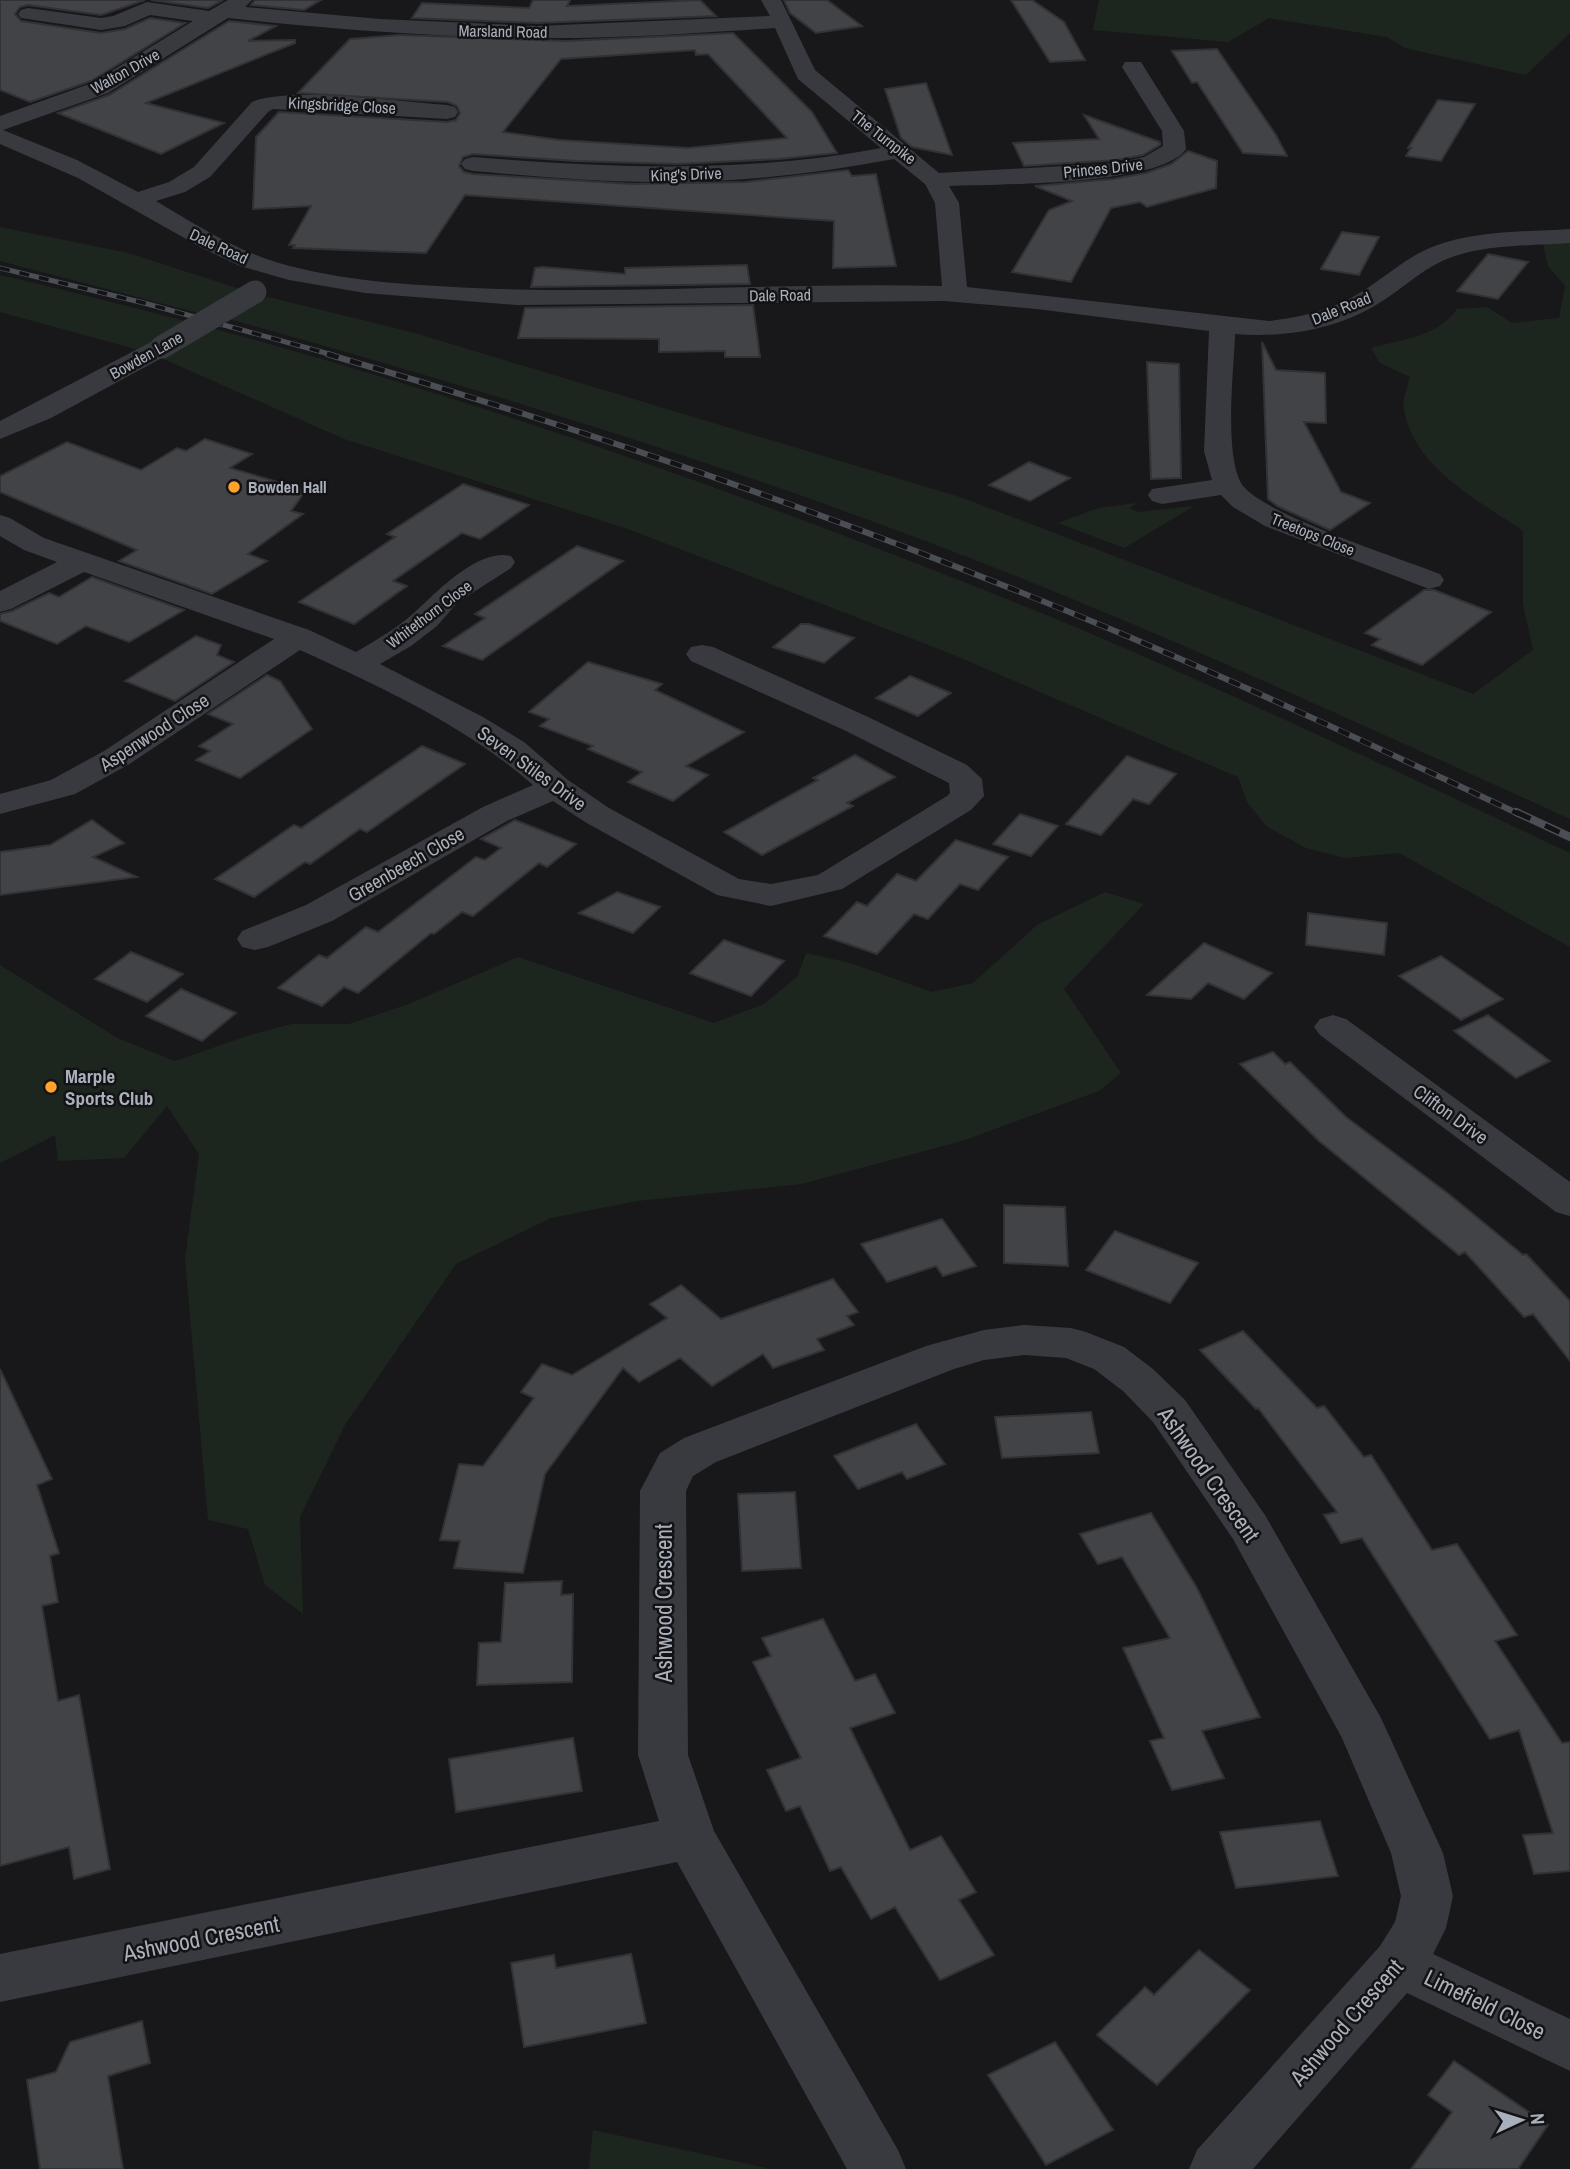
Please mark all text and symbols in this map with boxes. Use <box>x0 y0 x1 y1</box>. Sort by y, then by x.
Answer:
street label: Marsland Road <box>458 19 548 43</box>
street label: Walton Drive <box>87 43 163 99</box>
street label: Kingsbridge Close <box>288 91 396 119</box>
street label: The Turnpike <box>847 105 921 169</box>
street label: Princes Drive <box>1062 153 1144 183</box>
street label: King's Drive <box>650 162 722 186</box>
street label: Dale Road <box>186 223 252 269</box>
street label: Dale Road <box>749 283 811 307</box>
street label: Dale Road <box>1308 286 1374 330</box>
street label: Bowden Lane <box>106 326 186 384</box>
place label: Bowden Hall <box>248 476 327 498</box>
marker: Bowden Hall <box>226 479 242 495</box>
street label: Treetops Close <box>1268 507 1358 561</box>
street label: Whitethorn Close <box>382 575 476 653</box>
street label: Aspenwood Close <box>93 687 214 778</box>
street label: Seven Stiles Drive <box>472 720 592 816</box>
street label: Greenbeech Close <box>343 820 469 908</box>
place label: Marple Sports Club <box>65 1063 153 1111</box>
street label: Clifton Drive <box>1408 1078 1494 1150</box>
marker: Marple Sports Club <box>43 1079 59 1095</box>
street label: Ashwood Crescent <box>1150 1399 1267 1548</box>
street label: Ashwood Crescent <box>648 1524 679 1683</box>
street label: Ashwood Crescent <box>119 1908 282 1969</box>
street label: Ashwood Crescent <box>1282 1952 1410 2093</box>
street label: Limefield Close <box>1419 1961 1551 2047</box>
north arrow <box>1486 2085 1556 2155</box>
text: N <box>1525 2112 1551 2125</box>

